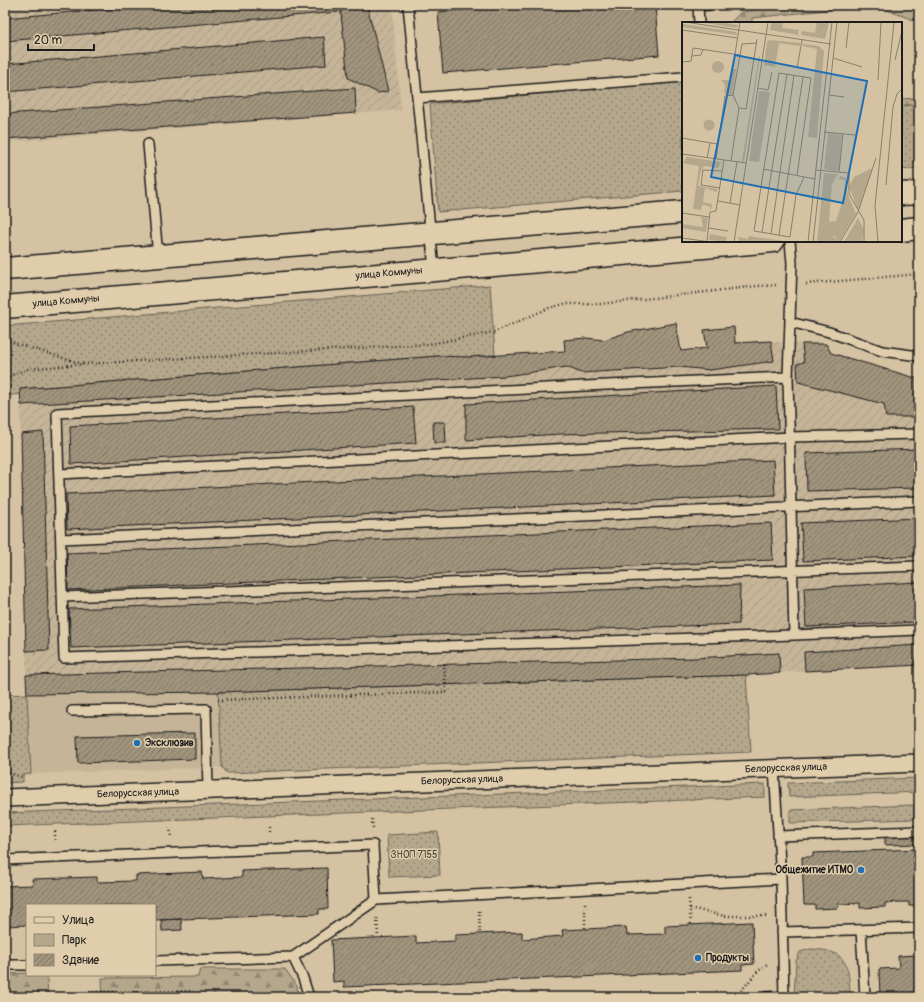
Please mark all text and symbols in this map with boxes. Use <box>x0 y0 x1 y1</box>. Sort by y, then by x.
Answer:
inset map <box>682 22 902 242</box>
scale bar <box>28 26 94 52</box>
text: 20 m <box>34 33 63 48</box>
street label: улица Коммуны <box>354 264 423 282</box>
street label: улица Коммуны <box>31 292 100 310</box>
place label: Эксклюзив <box>145 737 194 749</box>
marker: Эксклюзив <box>132 738 142 748</box>
street label: Белорусская улица <box>745 761 828 775</box>
street label: Белорусская улица <box>421 773 504 787</box>
street label: Белорусская улица <box>97 786 180 800</box>
park label: ЗНОП 7155 <box>391 849 437 861</box>
place label: Общежитие ИТМО <box>775 864 854 876</box>
marker: Общежитие ИТМО <box>856 865 866 875</box>
legend <box>26 904 156 976</box>
text: Улица <box>62 913 94 928</box>
text: Парк <box>62 933 87 948</box>
place label: Продукты <box>706 952 750 964</box>
text: Здание <box>62 953 99 968</box>
marker: Продукты <box>693 953 703 963</box>

